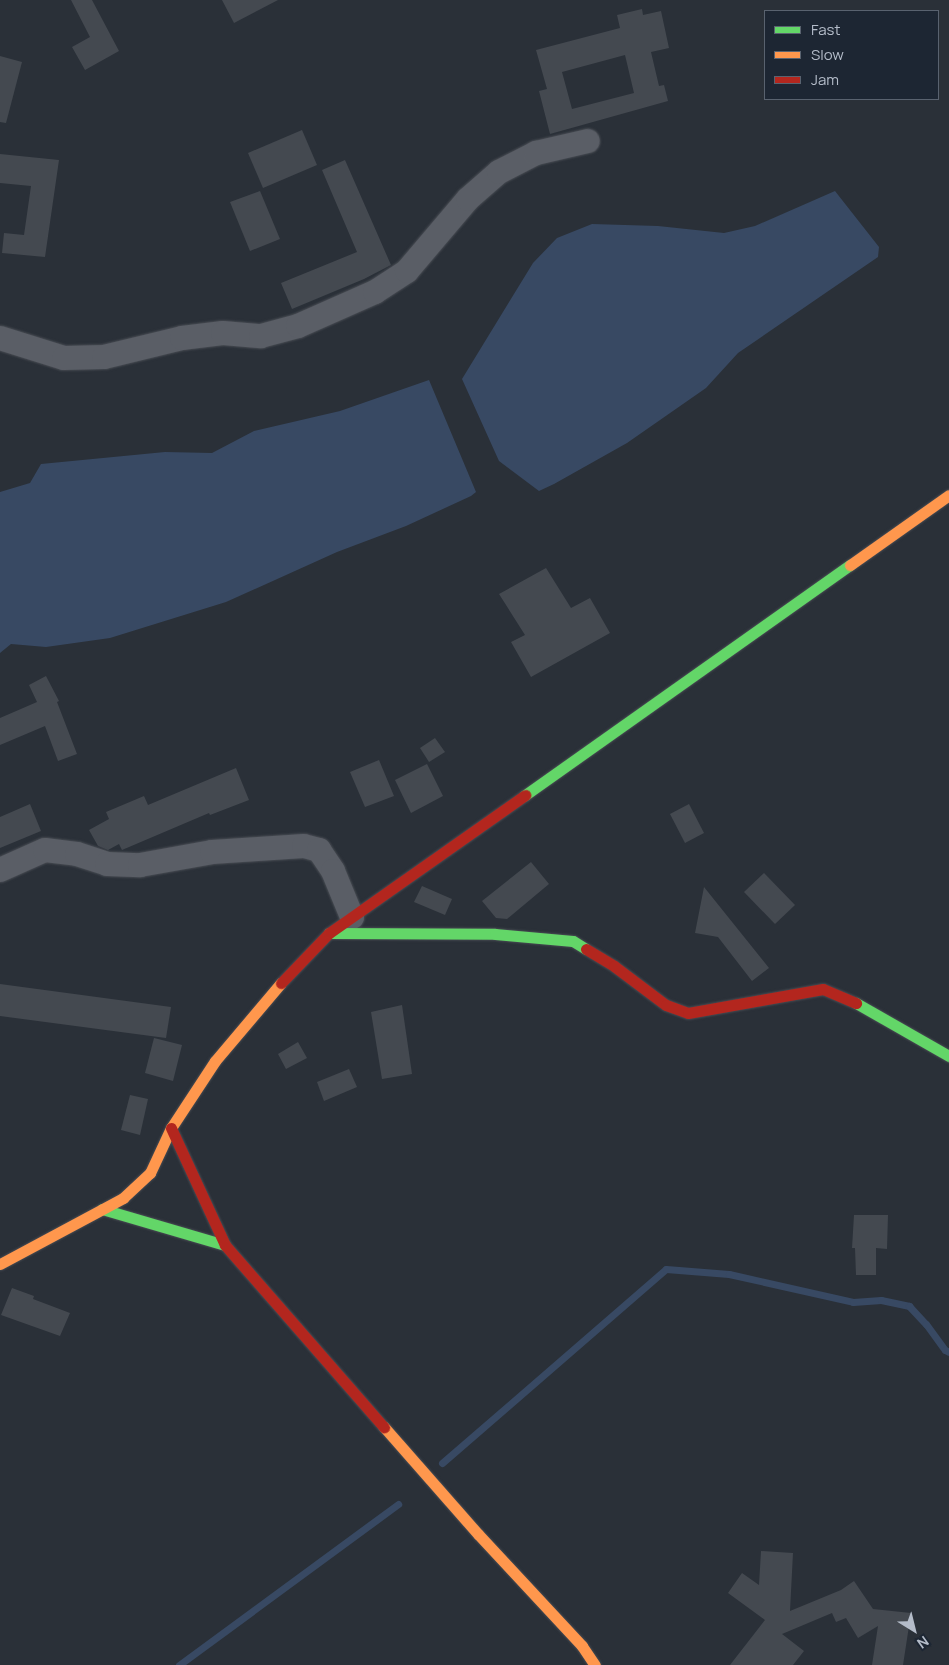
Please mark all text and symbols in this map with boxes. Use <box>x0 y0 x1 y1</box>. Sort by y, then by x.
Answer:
legend <box>764 10 939 100</box>
text: Fast <box>811 19 840 40</box>
text: Slow <box>811 44 844 65</box>
text: Jam <box>811 69 839 90</box>
north arrow <box>889 1605 939 1655</box>
text: N <box>913 1632 933 1653</box>

